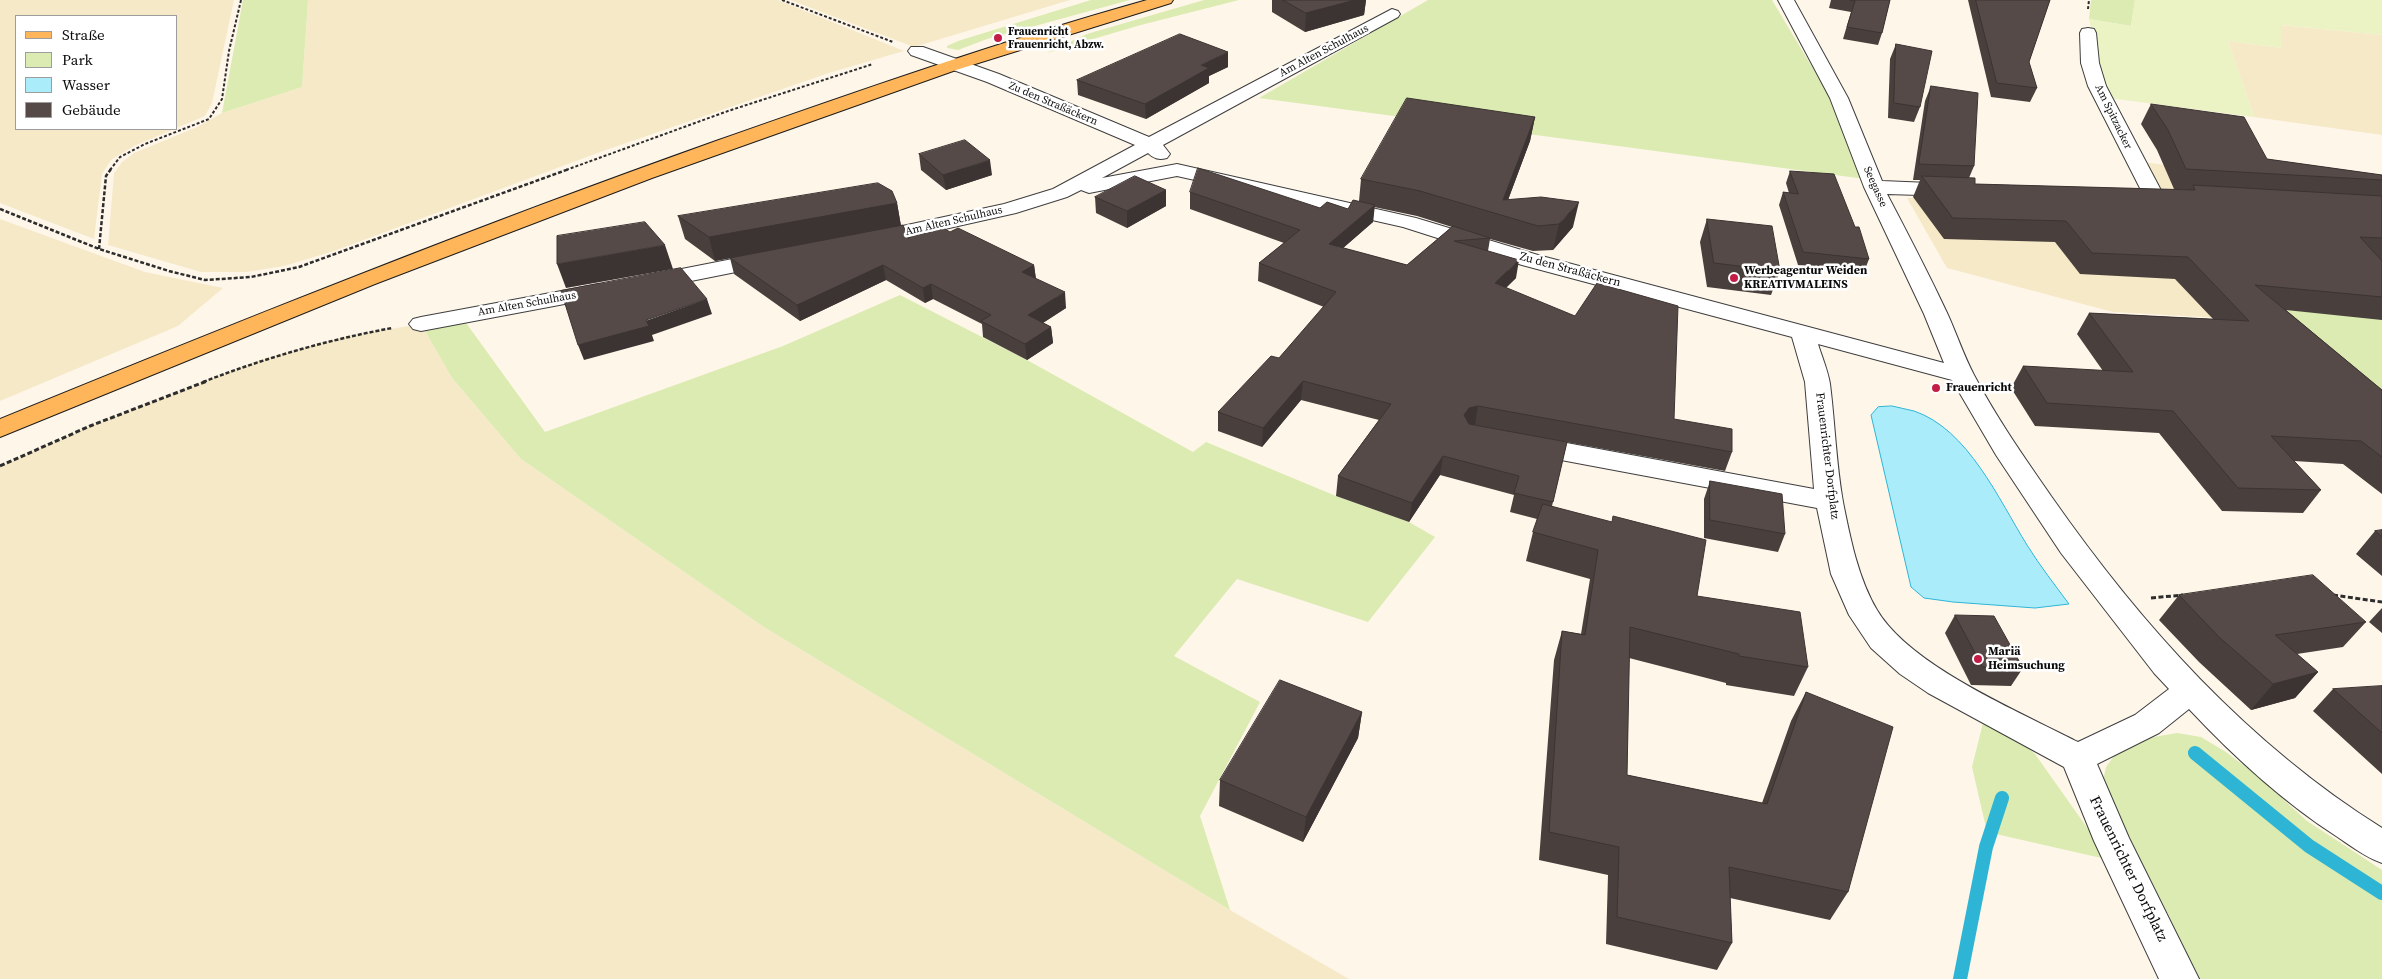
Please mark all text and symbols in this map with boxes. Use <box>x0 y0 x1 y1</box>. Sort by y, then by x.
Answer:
legend <box>15 15 178 130</box>
street label: Am Alten Schulhaus <box>1277 22 1371 80</box>
text: Straße <box>62 24 105 45</box>
place label: Frauenricht Frauenricht, Abzw. <box>1008 25 1104 51</box>
marker: Frauenricht Frauenricht, Abzw. <box>992 32 1004 44</box>
text: Park <box>62 49 93 70</box>
text: Wasser <box>62 74 110 95</box>
street label: Zu den Straßäckern <box>1007 79 1099 129</box>
street label: Am Spitzacker <box>2092 82 2134 152</box>
text: Gebäude <box>62 99 121 120</box>
street label: Seegasse <box>1860 165 1890 209</box>
street label: Am Alten Schulhaus <box>904 203 1004 239</box>
street label: Zu den Straßäckern <box>1518 250 1622 290</box>
place label: Werbeagentur Weiden KREATIVMALEINS <box>1744 264 1867 292</box>
marker: Werbeagentur Weiden KREATIVMALEINS <box>1728 272 1740 284</box>
street label: Am Alten Schulhaus <box>477 289 577 319</box>
place label: Frauenricht <box>1946 381 2012 395</box>
marker: Frauenricht <box>1930 382 1942 394</box>
street label: Frauenrichter Dorfplatz <box>1812 392 1842 520</box>
place label: Mariä Heimsuchung <box>1988 645 2065 673</box>
marker: Mariä Heimsuchung <box>1972 653 1984 665</box>
street label: Frauenrichter Dorfplatz <box>2085 793 2171 945</box>

